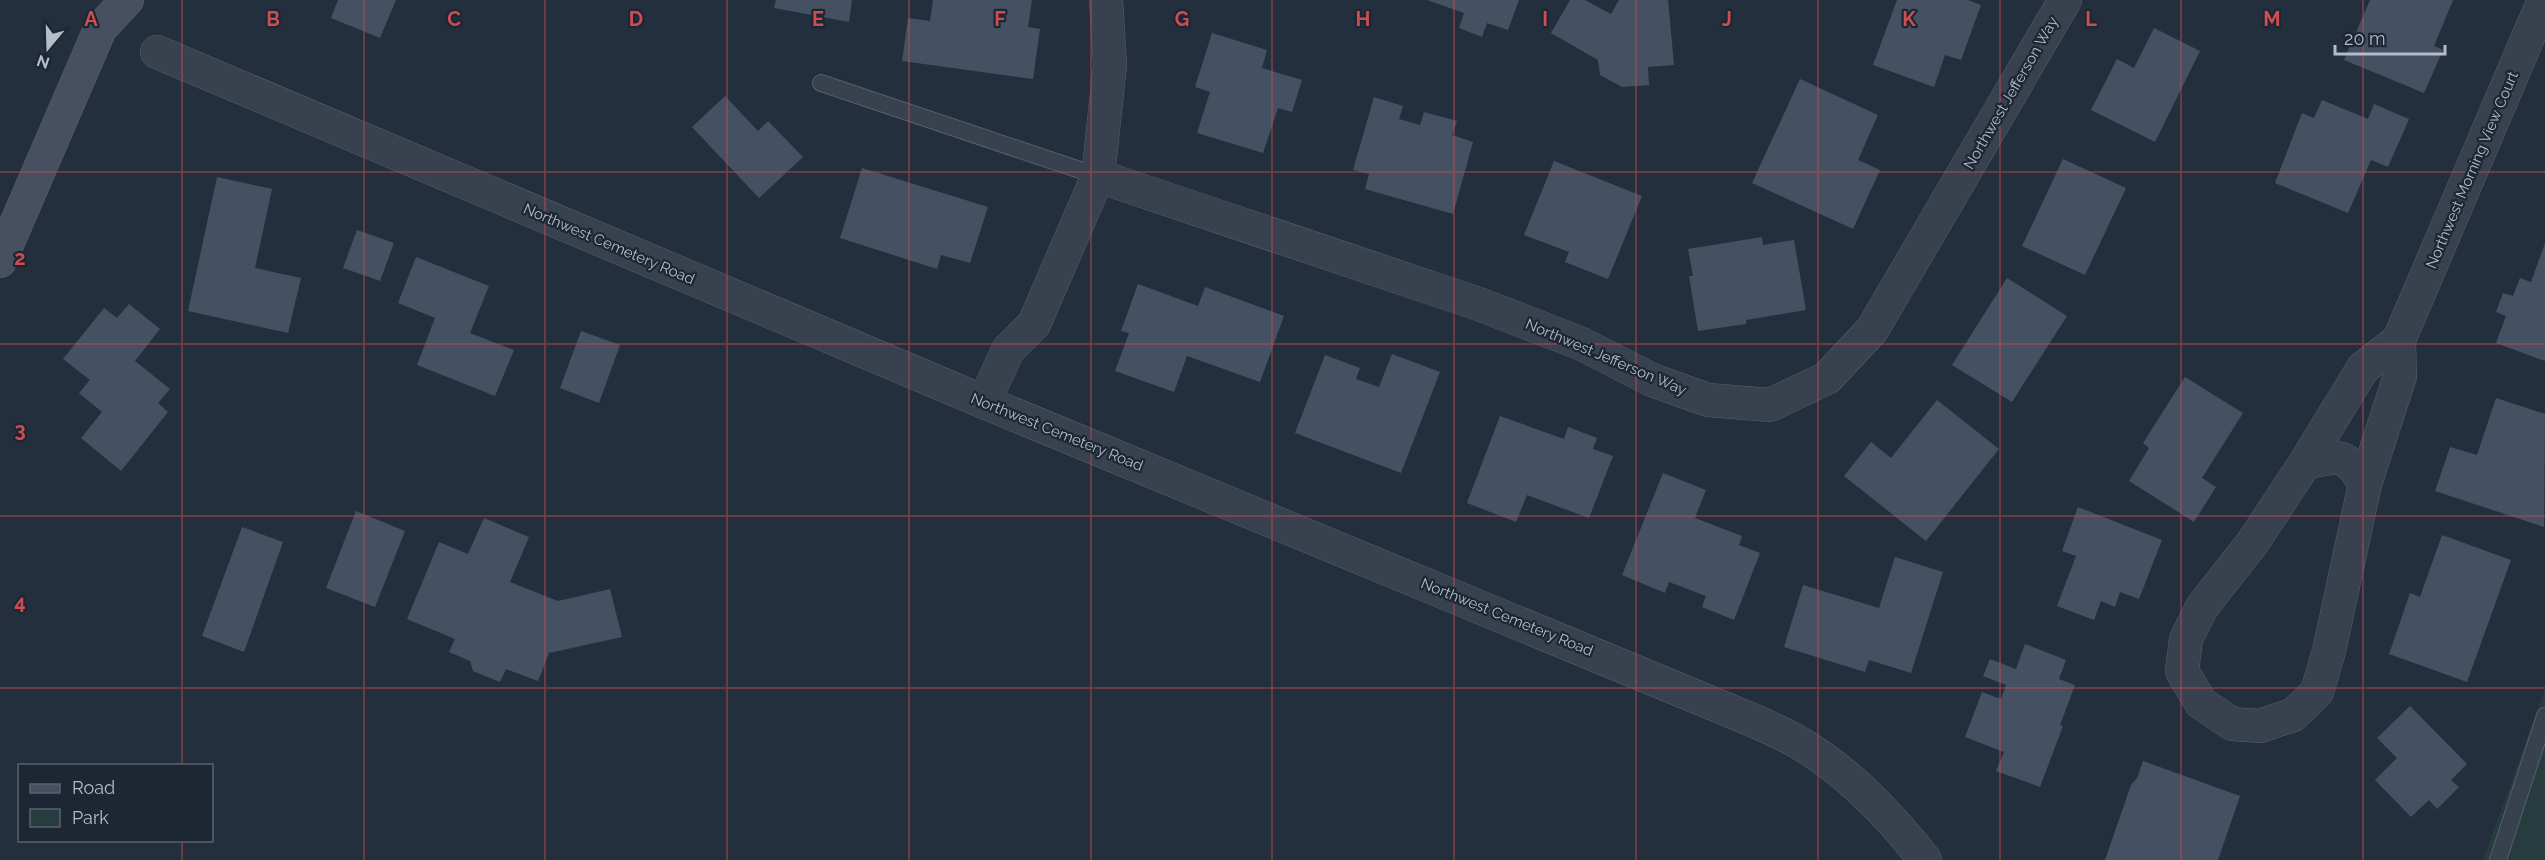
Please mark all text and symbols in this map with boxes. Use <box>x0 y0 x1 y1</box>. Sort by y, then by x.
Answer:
text: A <box>84 7 98 31</box>
text: B <box>266 7 280 31</box>
text: C <box>447 7 461 31</box>
text: D <box>629 7 643 31</box>
text: E <box>812 7 824 31</box>
text: F <box>994 7 1006 31</box>
text: G <box>1175 7 1189 31</box>
text: H <box>1356 7 1370 31</box>
text: I <box>1542 7 1548 31</box>
text: J <box>1722 7 1732 31</box>
text: K <box>1902 7 1916 31</box>
text: L <box>2085 7 2097 31</box>
text: M <box>2263 7 2281 31</box>
street label: Northwest Jefferson Way <box>1960 14 2062 172</box>
north arrow <box>18 18 78 78</box>
scale bar <box>2335 18 2444 56</box>
text: 20 m <box>2344 28 2386 49</box>
text: N <box>34 51 52 73</box>
street label: Northwest Morning View Court <box>2422 69 2522 271</box>
street label: Northwest Cemetery Road <box>521 200 697 288</box>
text: 2 <box>14 246 26 270</box>
street label: Northwest Jefferson Way <box>1523 315 1689 399</box>
street label: Northwest Cemetery Road <box>968 389 1146 475</box>
text: 3 <box>14 418 26 442</box>
street label: Northwest Cemetery Road <box>1418 574 1596 660</box>
text: 4 <box>14 590 26 614</box>
legend <box>18 764 213 842</box>
text: Road <box>72 777 115 798</box>
text: Park <box>72 807 109 828</box>

